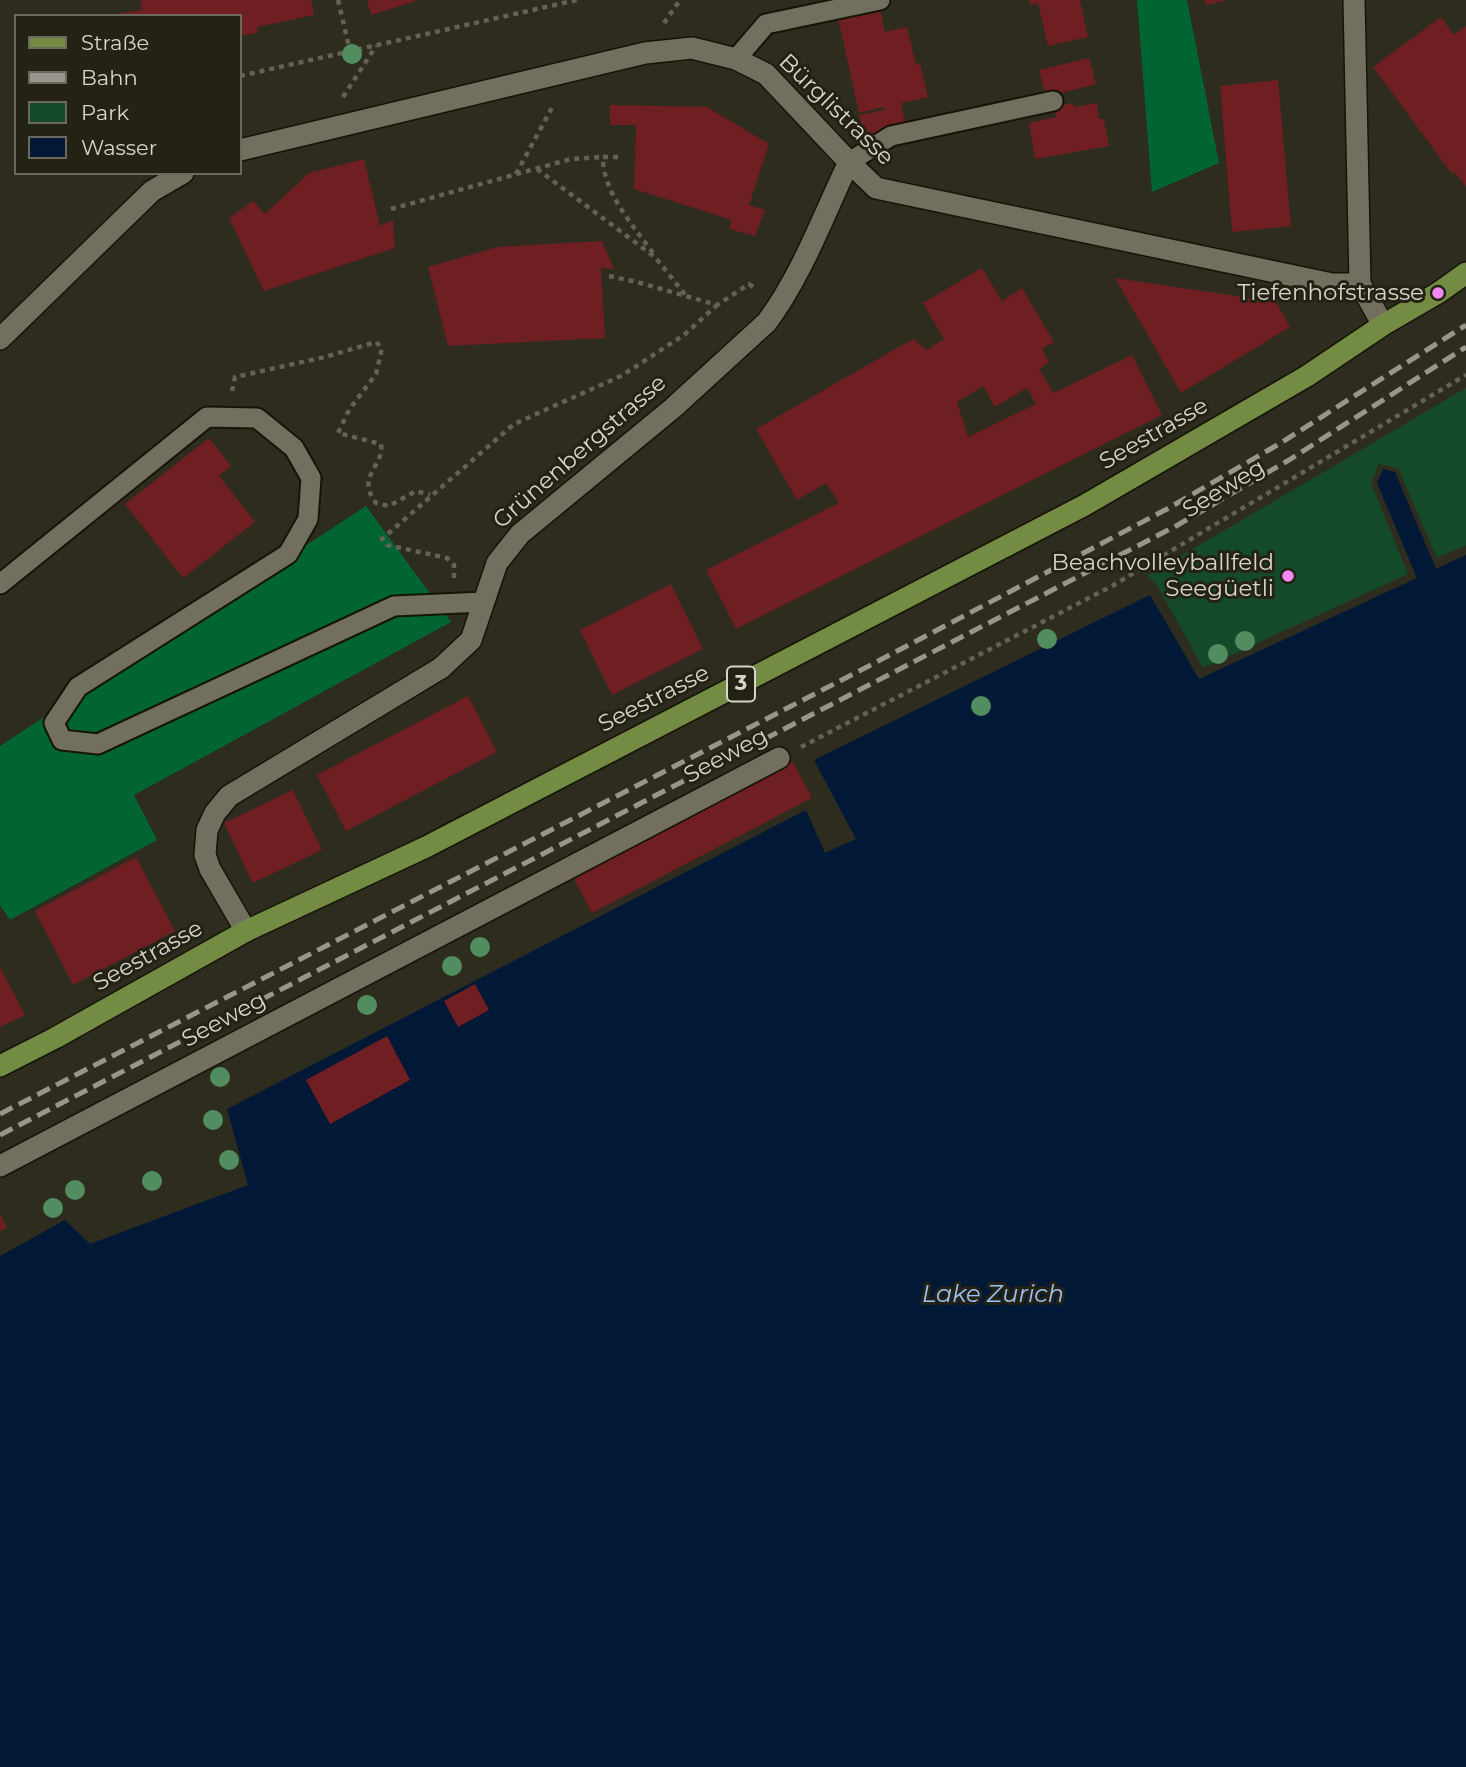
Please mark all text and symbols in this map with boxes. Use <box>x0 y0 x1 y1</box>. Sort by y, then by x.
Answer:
legend <box>14 14 242 175</box>
text: Straße <box>81 30 149 55</box>
street label: Bürglistrasse <box>773 48 899 172</box>
text: Bahn <box>81 65 138 90</box>
text: Park <box>81 100 129 125</box>
text: Wasser <box>81 135 157 160</box>
place label: Tiefenhofstrasse <box>1237 279 1424 307</box>
marker: Tiefenhofstrasse <box>1430 285 1446 301</box>
street label: Grünenbergstrasse <box>488 369 672 535</box>
street label: Seestrasse <box>1095 392 1213 476</box>
street label: Seeweg <box>1178 454 1270 524</box>
place label: Beachvolleyballfeld Seegüetli <box>1052 549 1274 603</box>
marker: Beachvolleyballfeld Seegüetli <box>1280 568 1296 584</box>
street label: Seestrasse <box>594 659 714 739</box>
road number: 3 <box>727 666 755 702</box>
street label: Seeweg <box>679 722 773 790</box>
street label: Seestrasse <box>89 915 207 997</box>
street label: Seeweg <box>177 986 271 1054</box>
water label: Lake Zurich <box>922 1281 1064 1309</box>

